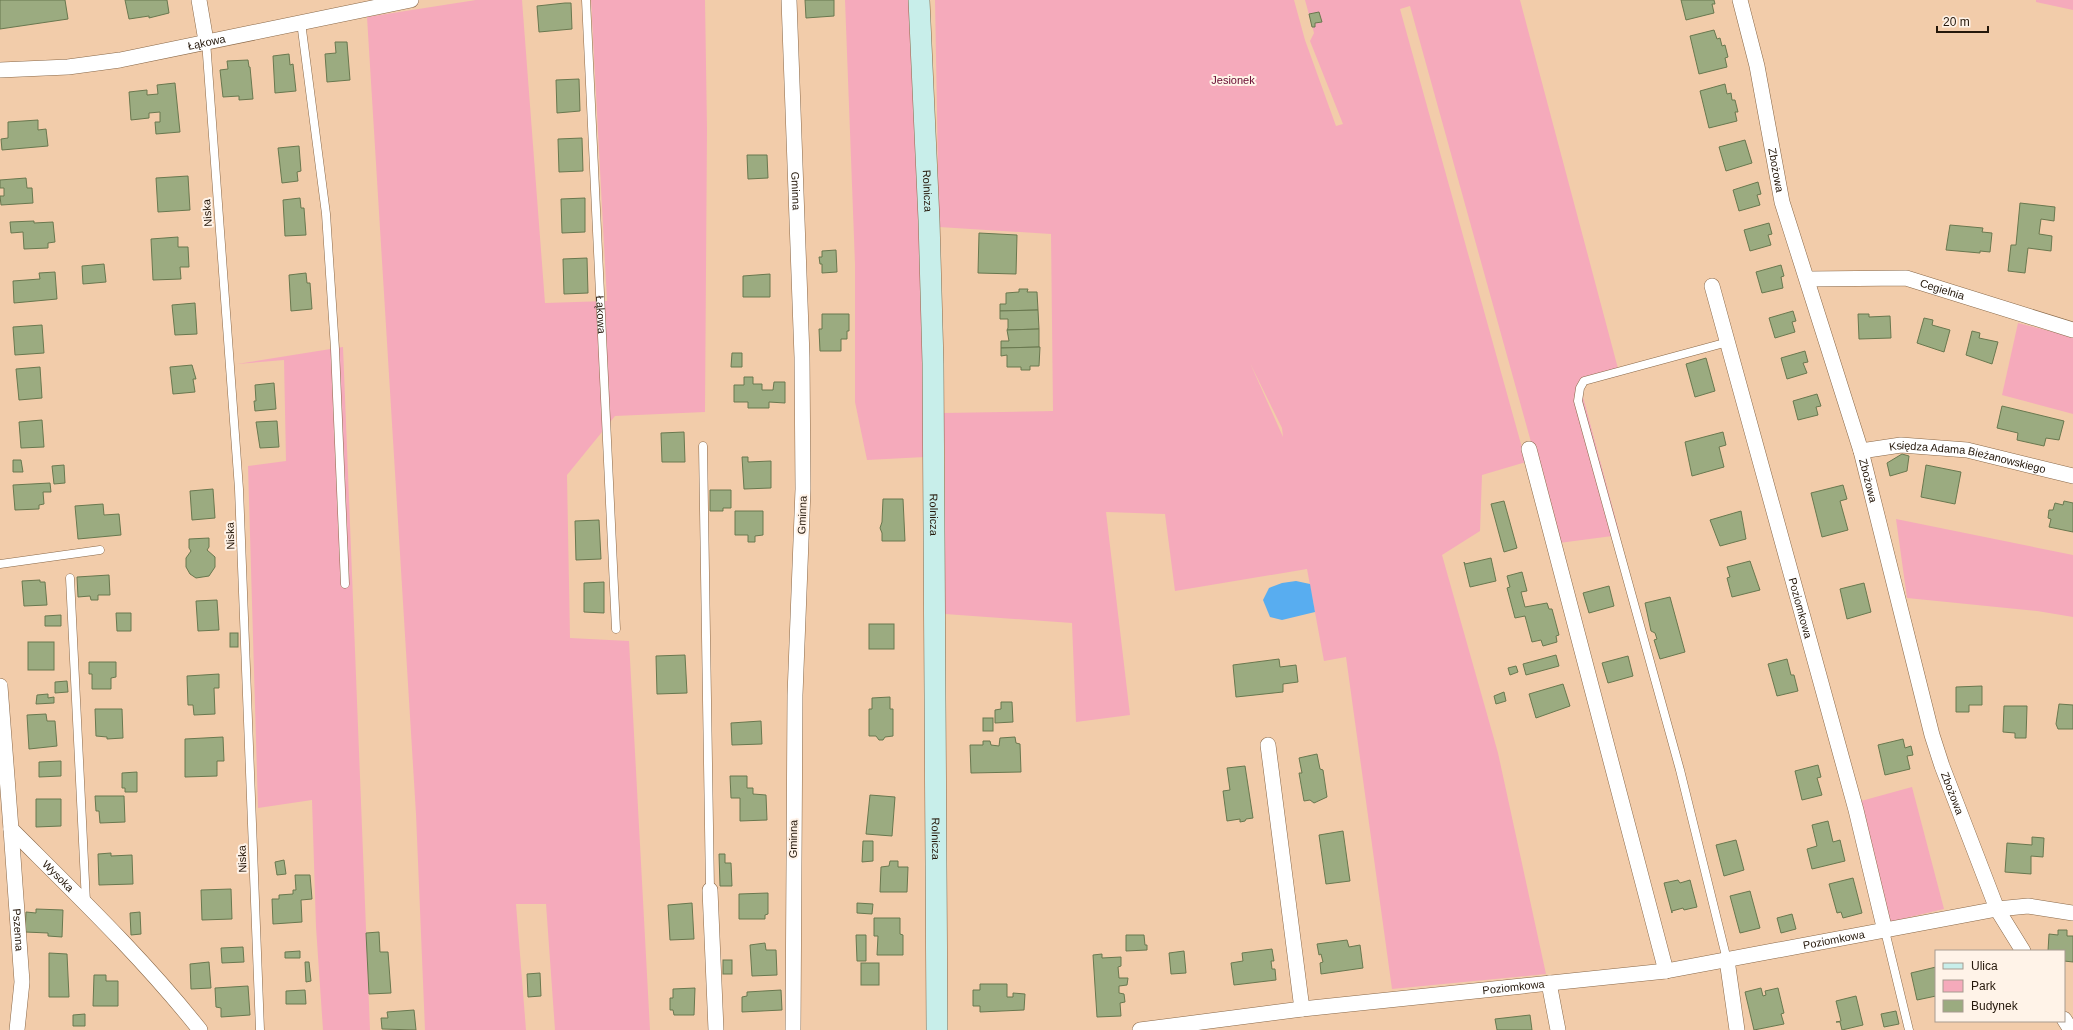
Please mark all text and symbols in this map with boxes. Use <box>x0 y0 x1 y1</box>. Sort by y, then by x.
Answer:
scale bar <box>1937 8 1988 34</box>
text: 20 m <box>1943 15 1970 29</box>
street label: Łąkowa <box>187 32 227 52</box>
park label: Jesionek <box>1211 74 1255 86</box>
street label: Zbożowa <box>1766 147 1786 194</box>
street label: Rolnicza <box>921 169 935 213</box>
street label: Gminna <box>789 171 803 211</box>
street label: Niska <box>200 198 214 227</box>
street label: Cegielnia <box>1919 277 1967 302</box>
street label: Łąkowa <box>594 295 608 335</box>
street label: Księdza Adama Bieżanowskiego <box>1888 439 2047 475</box>
street label: Zbożowa <box>1857 457 1880 504</box>
street label: Rolnicza <box>928 494 940 537</box>
street label: Gminna <box>795 495 809 534</box>
street label: Niska <box>223 521 236 550</box>
street label: Poziomkowa <box>1786 576 1815 641</box>
street label: Zbożowa <box>1939 770 1966 817</box>
street label: Rolnicza <box>930 818 942 861</box>
street label: Gminna <box>787 819 799 858</box>
street label: Niska <box>235 844 248 873</box>
street label: Wysoka <box>40 858 77 895</box>
street label: Pszenna <box>11 908 26 952</box>
street label: Poziomkowa <box>1802 928 1866 951</box>
legend <box>1935 950 2065 1022</box>
text: Ulica <box>1971 959 1998 973</box>
street label: Poziomkowa <box>1482 978 1546 996</box>
text: Park <box>1971 979 1997 993</box>
text: Budynek <box>1971 999 2019 1013</box>

